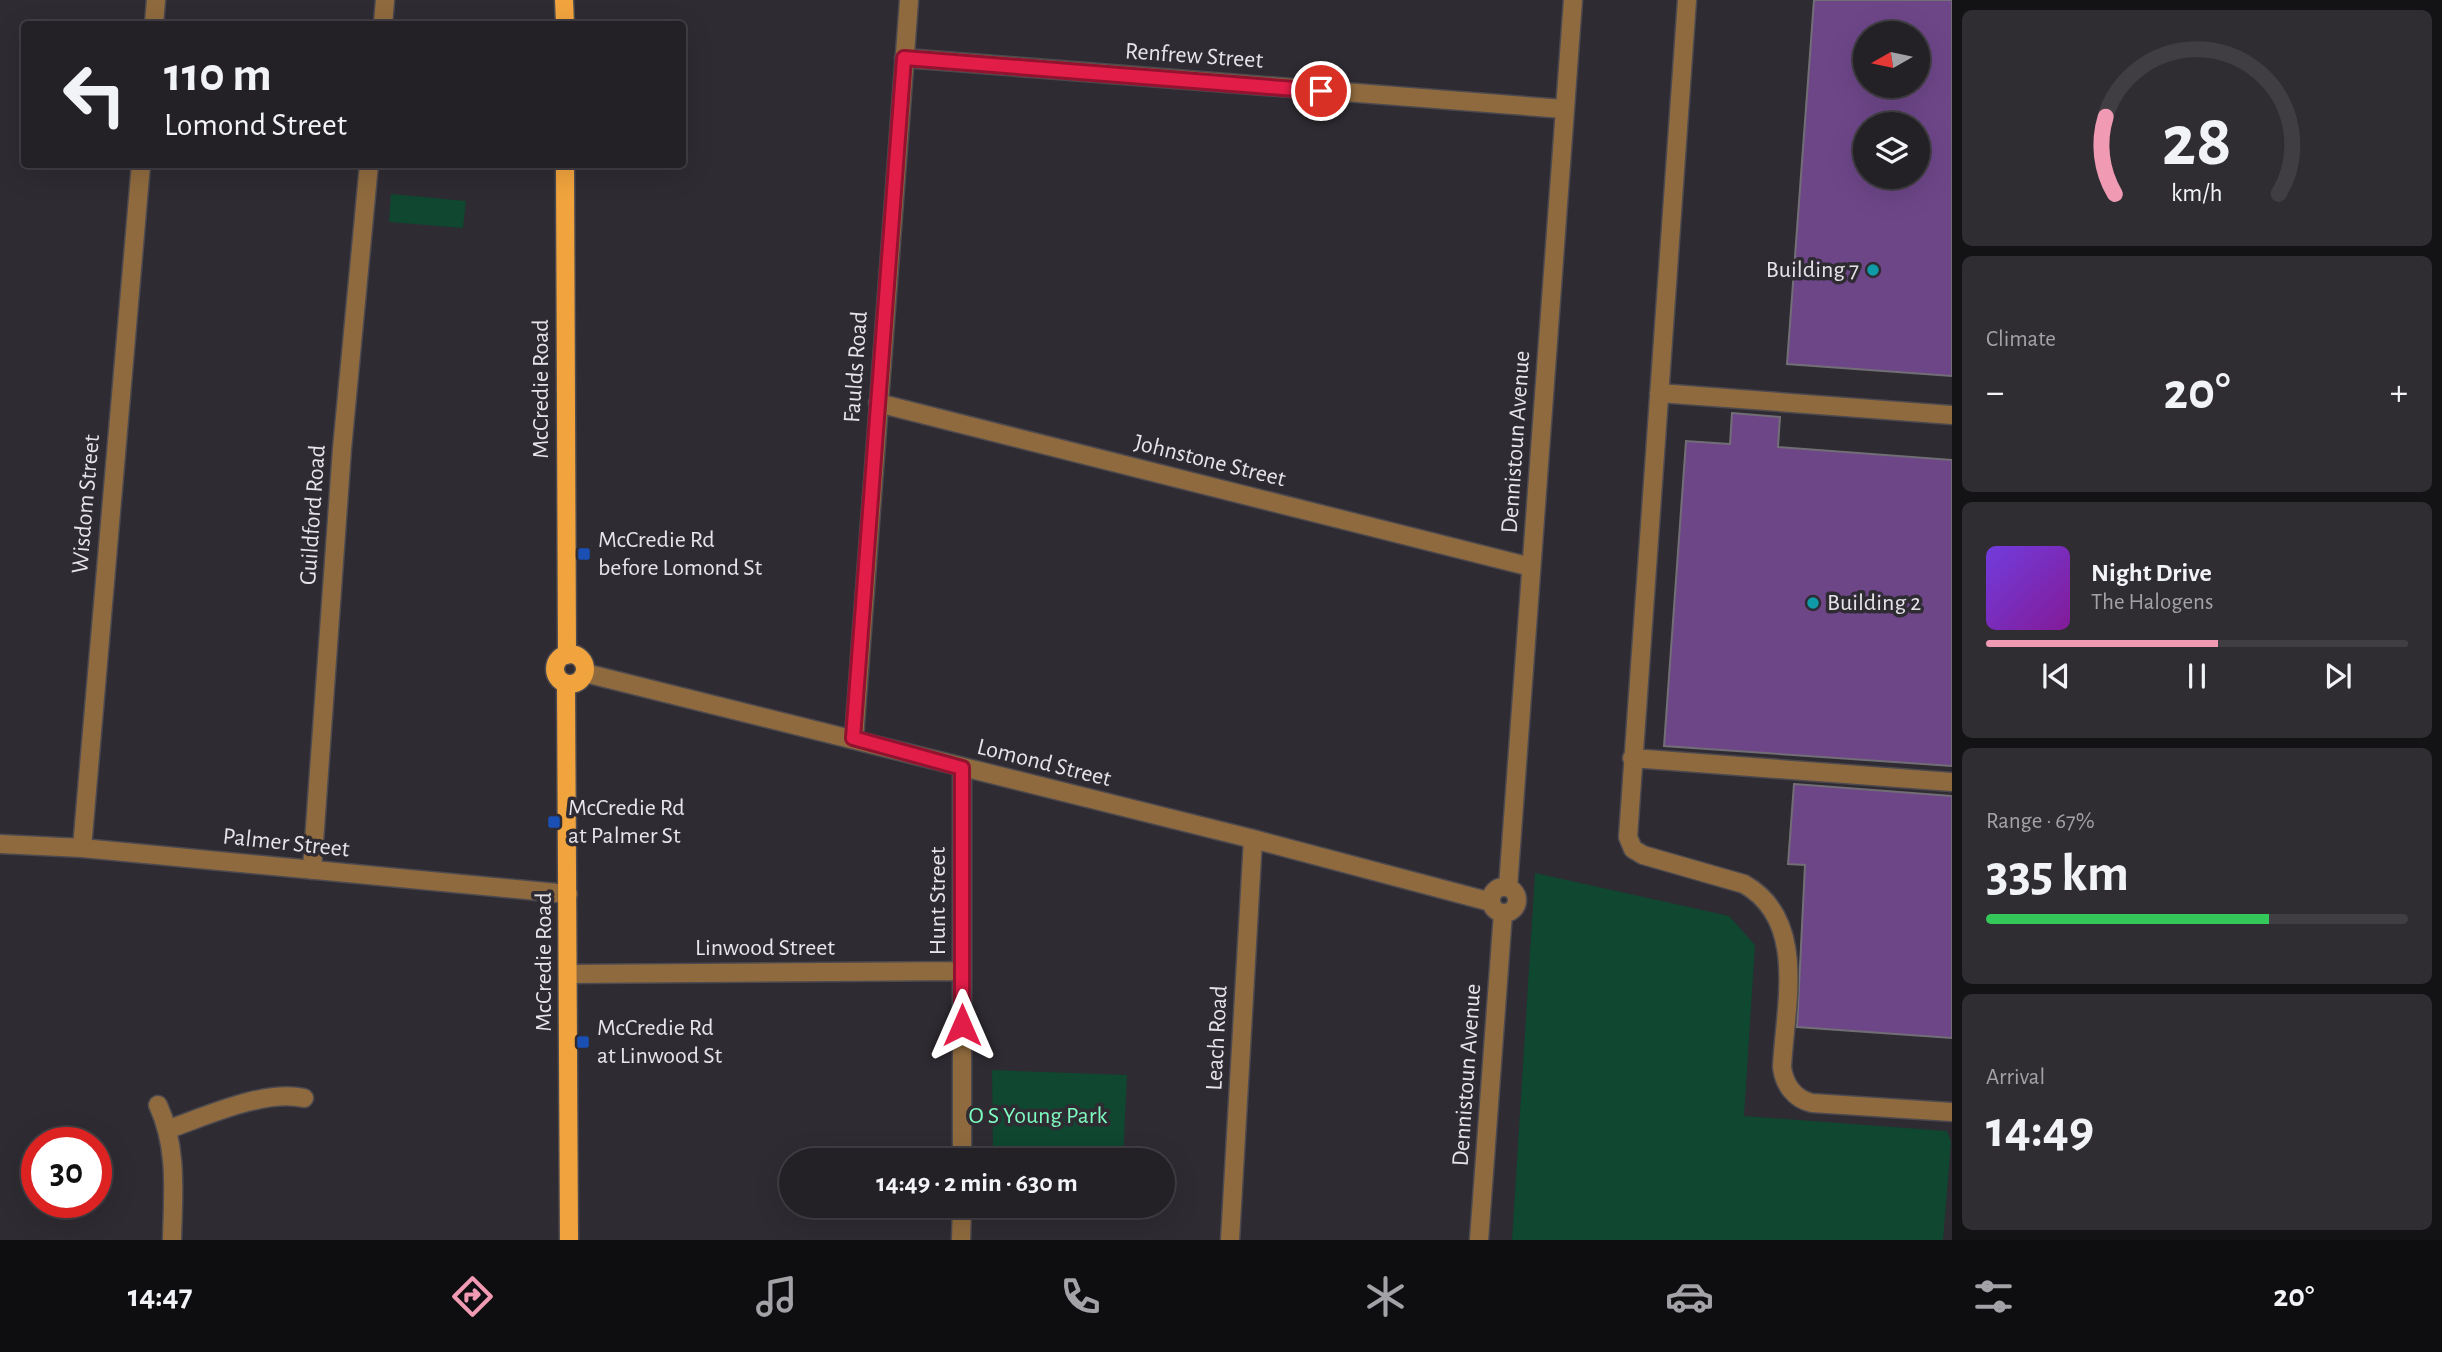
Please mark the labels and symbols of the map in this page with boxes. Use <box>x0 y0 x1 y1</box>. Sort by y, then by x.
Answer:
north arrow <box>1853 21 1930 98</box>
street label: Renfrew Street <box>1124 39 1264 73</box>
pin <box>1291 61 1351 121</box>
place label: Building 7 <box>1766 258 1859 282</box>
marker: Building 7 <box>1865 262 1881 278</box>
street label: Faulds Road <box>840 310 872 424</box>
street label: McCredie Road <box>529 319 553 459</box>
street label: Dennistoun Avenue <box>1498 350 1534 534</box>
street label: Johnstone Street <box>1132 431 1288 491</box>
street label: Wisdom Street <box>68 433 104 575</box>
street label: Guildford Road <box>296 444 330 586</box>
place label: McCredie Rd before Lomond St <box>598 528 763 580</box>
marker: McCredie Rd before Lomond St <box>576 546 592 562</box>
place label: Building 2 <box>1827 591 1921 615</box>
marker: Building 2 <box>1805 595 1821 611</box>
street label: Lomond Street <box>975 735 1114 791</box>
place label: McCredie Rd at Palmer St <box>568 796 685 848</box>
marker: McCredie Rd at Palmer St <box>546 814 562 830</box>
street label: Palmer Street <box>221 824 351 862</box>
street label: Hunt Street <box>926 846 950 955</box>
street label: McCredie Road <box>532 892 556 1032</box>
street label: Linwood Street <box>695 936 835 960</box>
street label: Dennistoun Avenue <box>1449 983 1485 1167</box>
street label: Leach Road <box>1202 985 1232 1091</box>
position arrow <box>925 988 999 1062</box>
place label: McCredie Rd at Linwood St <box>597 1016 723 1068</box>
marker: McCredie Rd at Linwood St <box>575 1034 591 1050</box>
park label: O S Young Park <box>969 1104 1107 1128</box>
speed limit sign: 30 <box>21 1127 112 1218</box>

